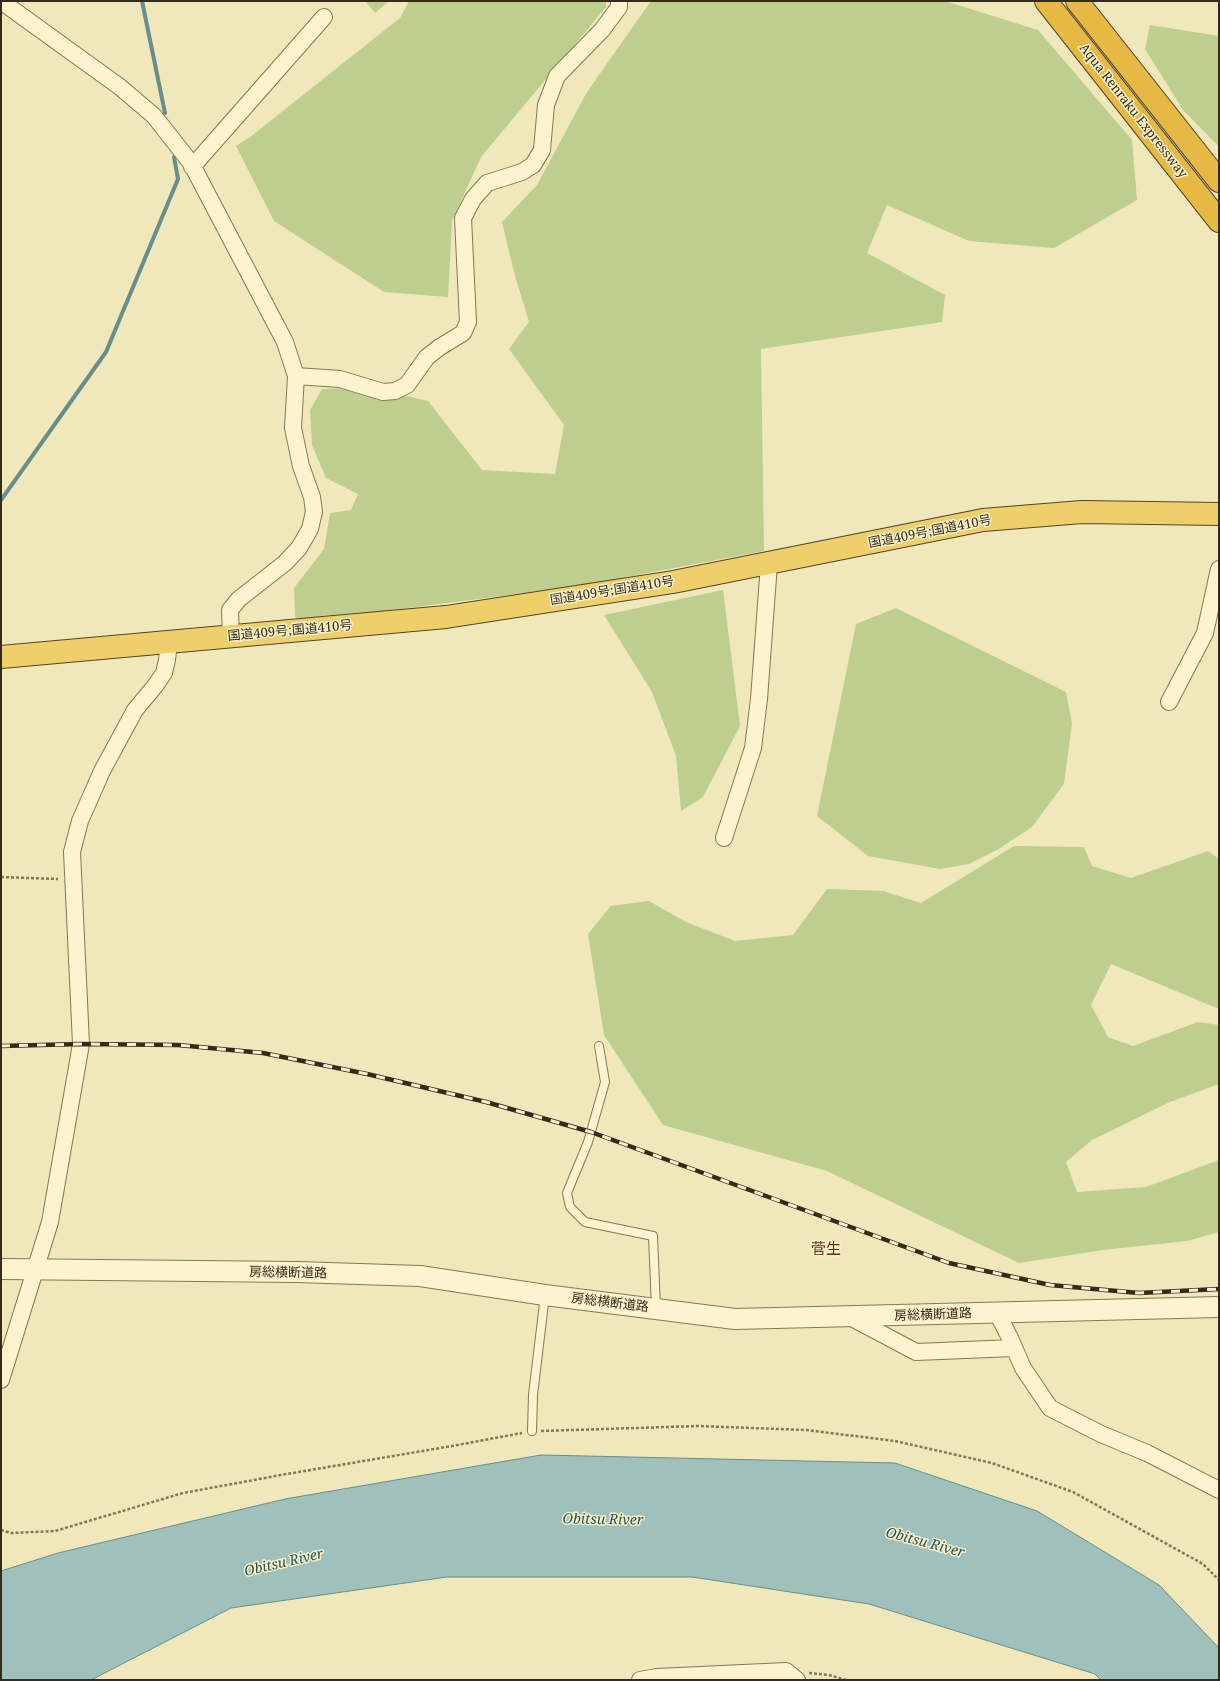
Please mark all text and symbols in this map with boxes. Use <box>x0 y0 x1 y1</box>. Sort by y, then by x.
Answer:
street label: Aqua Renraku Expressway <box>1076 41 1190 181</box>
street label: 国道409号;国道410号 <box>867 512 993 552</box>
street label: 国道409号;国道410号 <box>549 573 675 609</box>
street label: 国道409号;国道410号 <box>227 618 353 644</box>
district label: 菅生 <box>811 1241 841 1259</box>
street label: 房総横断道路 <box>249 1265 327 1281</box>
street label: 房総横断道路 <box>570 1291 650 1315</box>
street label: 房総横断道路 <box>894 1306 972 1324</box>
water label: Obitsu River <box>562 1511 644 1529</box>
water label: Obitsu River <box>884 1524 966 1562</box>
water label: Obitsu River <box>243 1546 325 1580</box>

